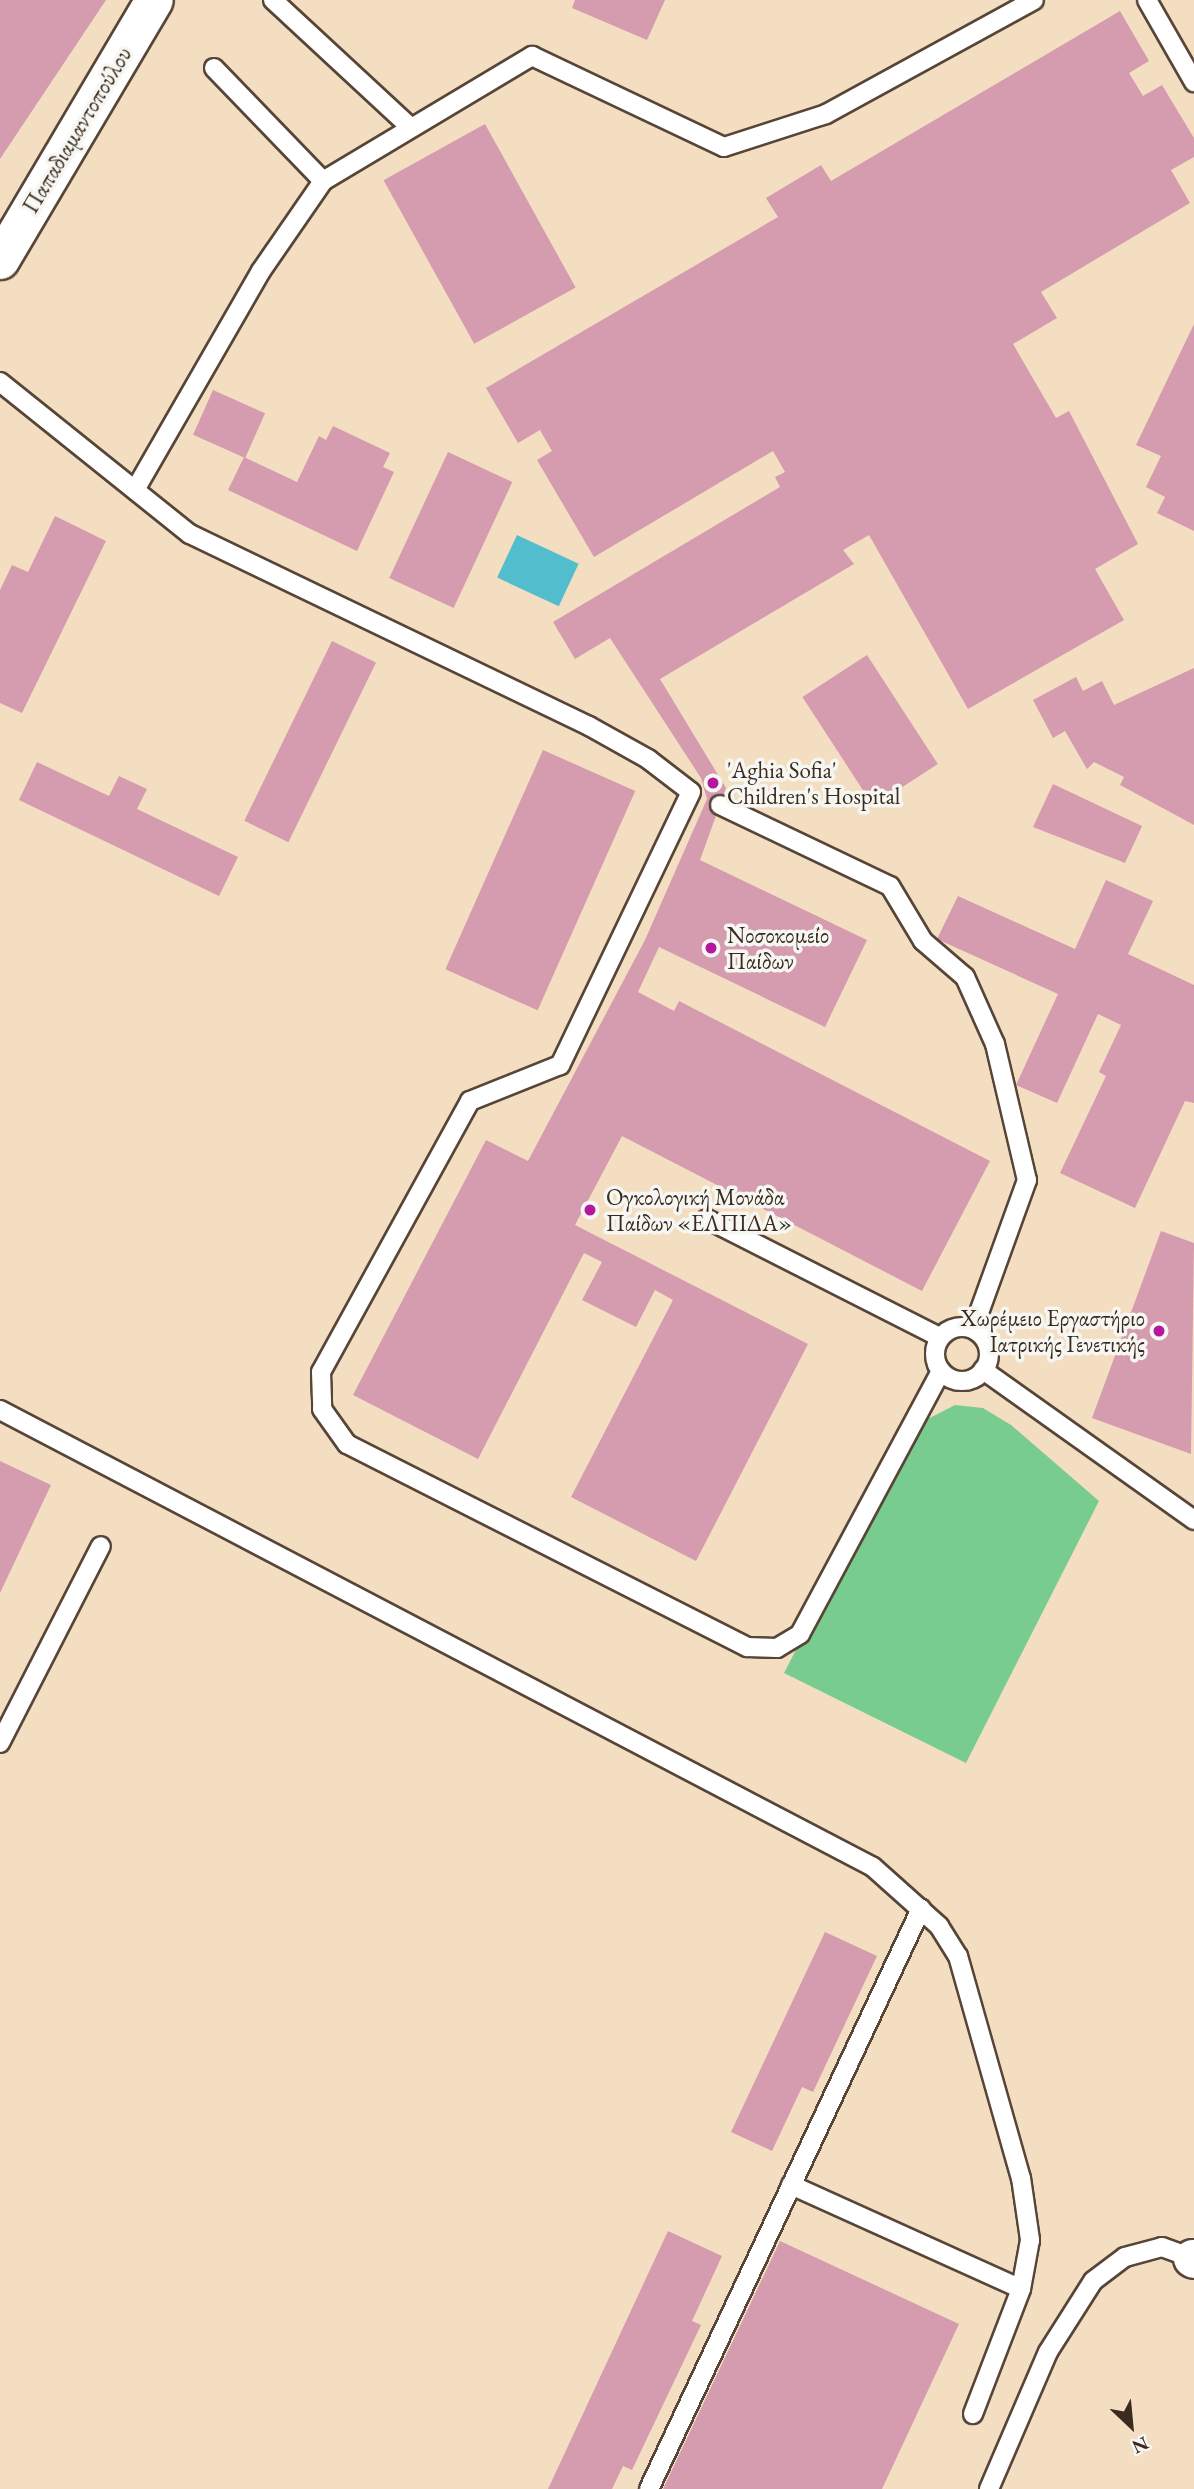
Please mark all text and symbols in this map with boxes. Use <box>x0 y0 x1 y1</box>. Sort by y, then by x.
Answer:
street label: Παπαδιαμαντοπούλου <box>16 42 138 218</box>
place label: 'Aghia Sofia' Children's Hospital <box>727 756 900 810</box>
marker: 'Aghia Sofia' Children's Hospital <box>705 775 721 791</box>
place label: Νοσοκομείο Παίδων <box>727 921 829 975</box>
marker: Νοσοκομείο Παίδων <box>701 938 721 958</box>
place label: Ογκολογική Μονάδα Παίδων «ΕΛΠΙΔΑ» <box>606 1183 792 1237</box>
marker: Ογκολογική Μονάδα Παίδων «ΕΛΠΙΔΑ» <box>580 1200 600 1220</box>
place label: Χωρέμειο Εργαστήριο Ιατρικής Γενετικής <box>960 1304 1145 1358</box>
marker: Χωρέμειο Εργαστήριο Ιατρικής Γενετικής <box>1151 1323 1167 1339</box>
north arrow <box>1096 2391 1166 2461</box>
text: N <box>1128 2431 1153 2460</box>

